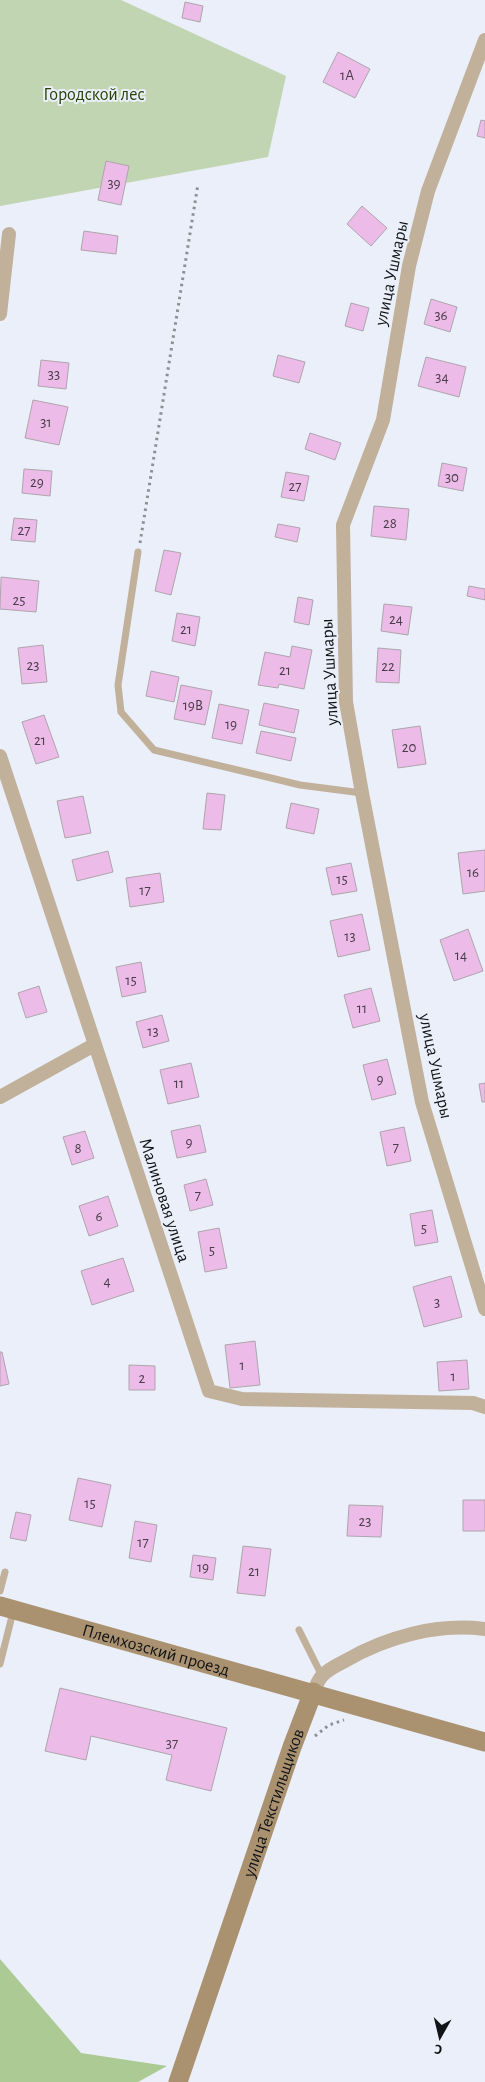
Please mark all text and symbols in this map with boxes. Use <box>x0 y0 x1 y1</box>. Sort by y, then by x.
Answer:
house number: 1А <box>340 68 354 83</box>
park label: Городской лес <box>43 86 145 104</box>
house number: 39 <box>107 176 121 191</box>
street label: улица Ушмары <box>372 219 412 328</box>
house number: 36 <box>434 308 448 323</box>
house number: 33 <box>48 367 60 382</box>
house number: 34 <box>435 370 449 385</box>
house number: 31 <box>40 415 52 430</box>
house number: 30 <box>445 470 459 485</box>
house number: 29 <box>30 475 44 490</box>
house number: 27 <box>288 479 302 494</box>
house number: 28 <box>383 516 397 531</box>
house number: 27 <box>17 523 31 538</box>
house number: 25 <box>12 593 26 608</box>
house number: 24 <box>389 612 403 627</box>
street label: улица Ушмары <box>318 618 342 727</box>
house number: 21 <box>180 622 192 637</box>
house number: 23 <box>26 658 40 673</box>
house number: 22 <box>381 659 395 674</box>
house number: 21 <box>279 663 291 678</box>
house number: 19В <box>183 698 203 713</box>
house number: 19 <box>225 717 237 732</box>
house number: 21 <box>34 733 46 748</box>
house number: 20 <box>402 740 416 755</box>
house number: 16 <box>467 865 479 880</box>
house number: 15 <box>336 872 348 887</box>
house number: 17 <box>139 883 151 898</box>
house number: 13 <box>344 929 356 944</box>
house number: 14 <box>455 948 467 963</box>
house number: 15 <box>125 973 137 988</box>
house number: 11 <box>357 1001 367 1016</box>
street label: улица Ушмары <box>415 1011 455 1120</box>
house number: 13 <box>147 1024 159 1039</box>
house number: 9 <box>376 1072 384 1087</box>
house number: 11 <box>174 1076 184 1091</box>
house number: 9 <box>185 1135 193 1150</box>
street label: Малиновая улица <box>136 1136 193 1265</box>
house number: 7 <box>393 1140 399 1155</box>
house number: 8 <box>74 1141 82 1156</box>
house number: 7 <box>195 1188 201 1203</box>
house number: 6 <box>95 1209 103 1224</box>
house number: 5 <box>421 1221 427 1236</box>
house number: 5 <box>209 1243 215 1258</box>
house number: 4 <box>103 1274 111 1289</box>
house number: 3 <box>434 1295 440 1310</box>
house number: 1 <box>239 1358 245 1373</box>
house number: 1 <box>450 1369 456 1384</box>
house number: 2 <box>139 1371 146 1386</box>
house number: 15 <box>84 1496 96 1511</box>
house number: 23 <box>358 1514 372 1529</box>
house number: 17 <box>137 1535 149 1550</box>
house number: 19 <box>197 1560 209 1575</box>
house number: 21 <box>248 1564 260 1579</box>
street label: Племхозский проезд <box>80 1621 231 1680</box>
street label: улица Текстильщиков <box>240 1726 308 1881</box>
house number: 37 <box>166 1736 178 1751</box>
north arrow <box>415 2012 465 2062</box>
text: С <box>433 2041 443 2056</box>

